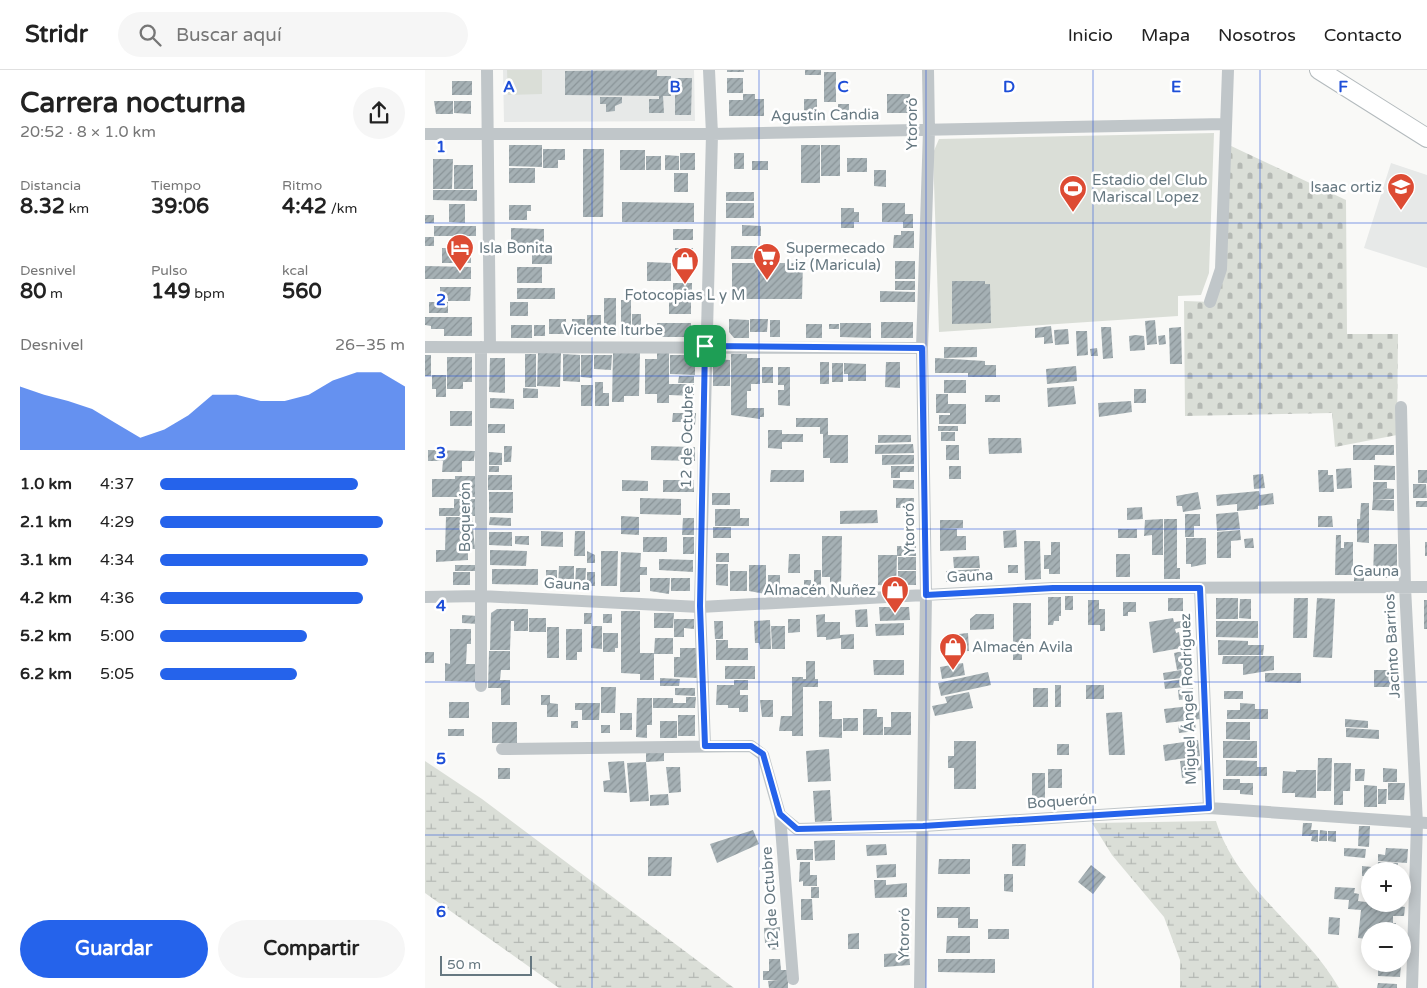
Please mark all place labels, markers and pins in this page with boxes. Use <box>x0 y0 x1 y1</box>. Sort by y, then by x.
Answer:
place label: Estadio del Club Mariscal Lopez <box>1092 171 1207 206</box>
school or university icon: Isaac ortiz <box>1386 172 1416 211</box>
sports icon: Estadio del Club Mariscal Lopez <box>1058 174 1088 213</box>
place label: Isaac ortiz <box>1310 178 1382 196</box>
hotel icon: Isla Bonita <box>445 233 475 272</box>
place label: Isla Bonita <box>479 239 553 257</box>
place label: Supermecado Liz (Maricula) <box>786 239 885 274</box>
supermarket icon: Supermecado Liz (Maricula) <box>752 242 782 281</box>
shop icon: Fotocopias L y M <box>670 246 700 285</box>
place label: Fotocopias L y M <box>624 286 746 304</box>
pin <box>684 325 726 367</box>
shop icon: Almacén Nuñez <box>880 575 910 614</box>
place label: Almacén Nuñez <box>763 581 876 599</box>
shop icon: Almacén Avila <box>938 632 968 671</box>
place label: Almacén Avila <box>972 638 1073 656</box>

